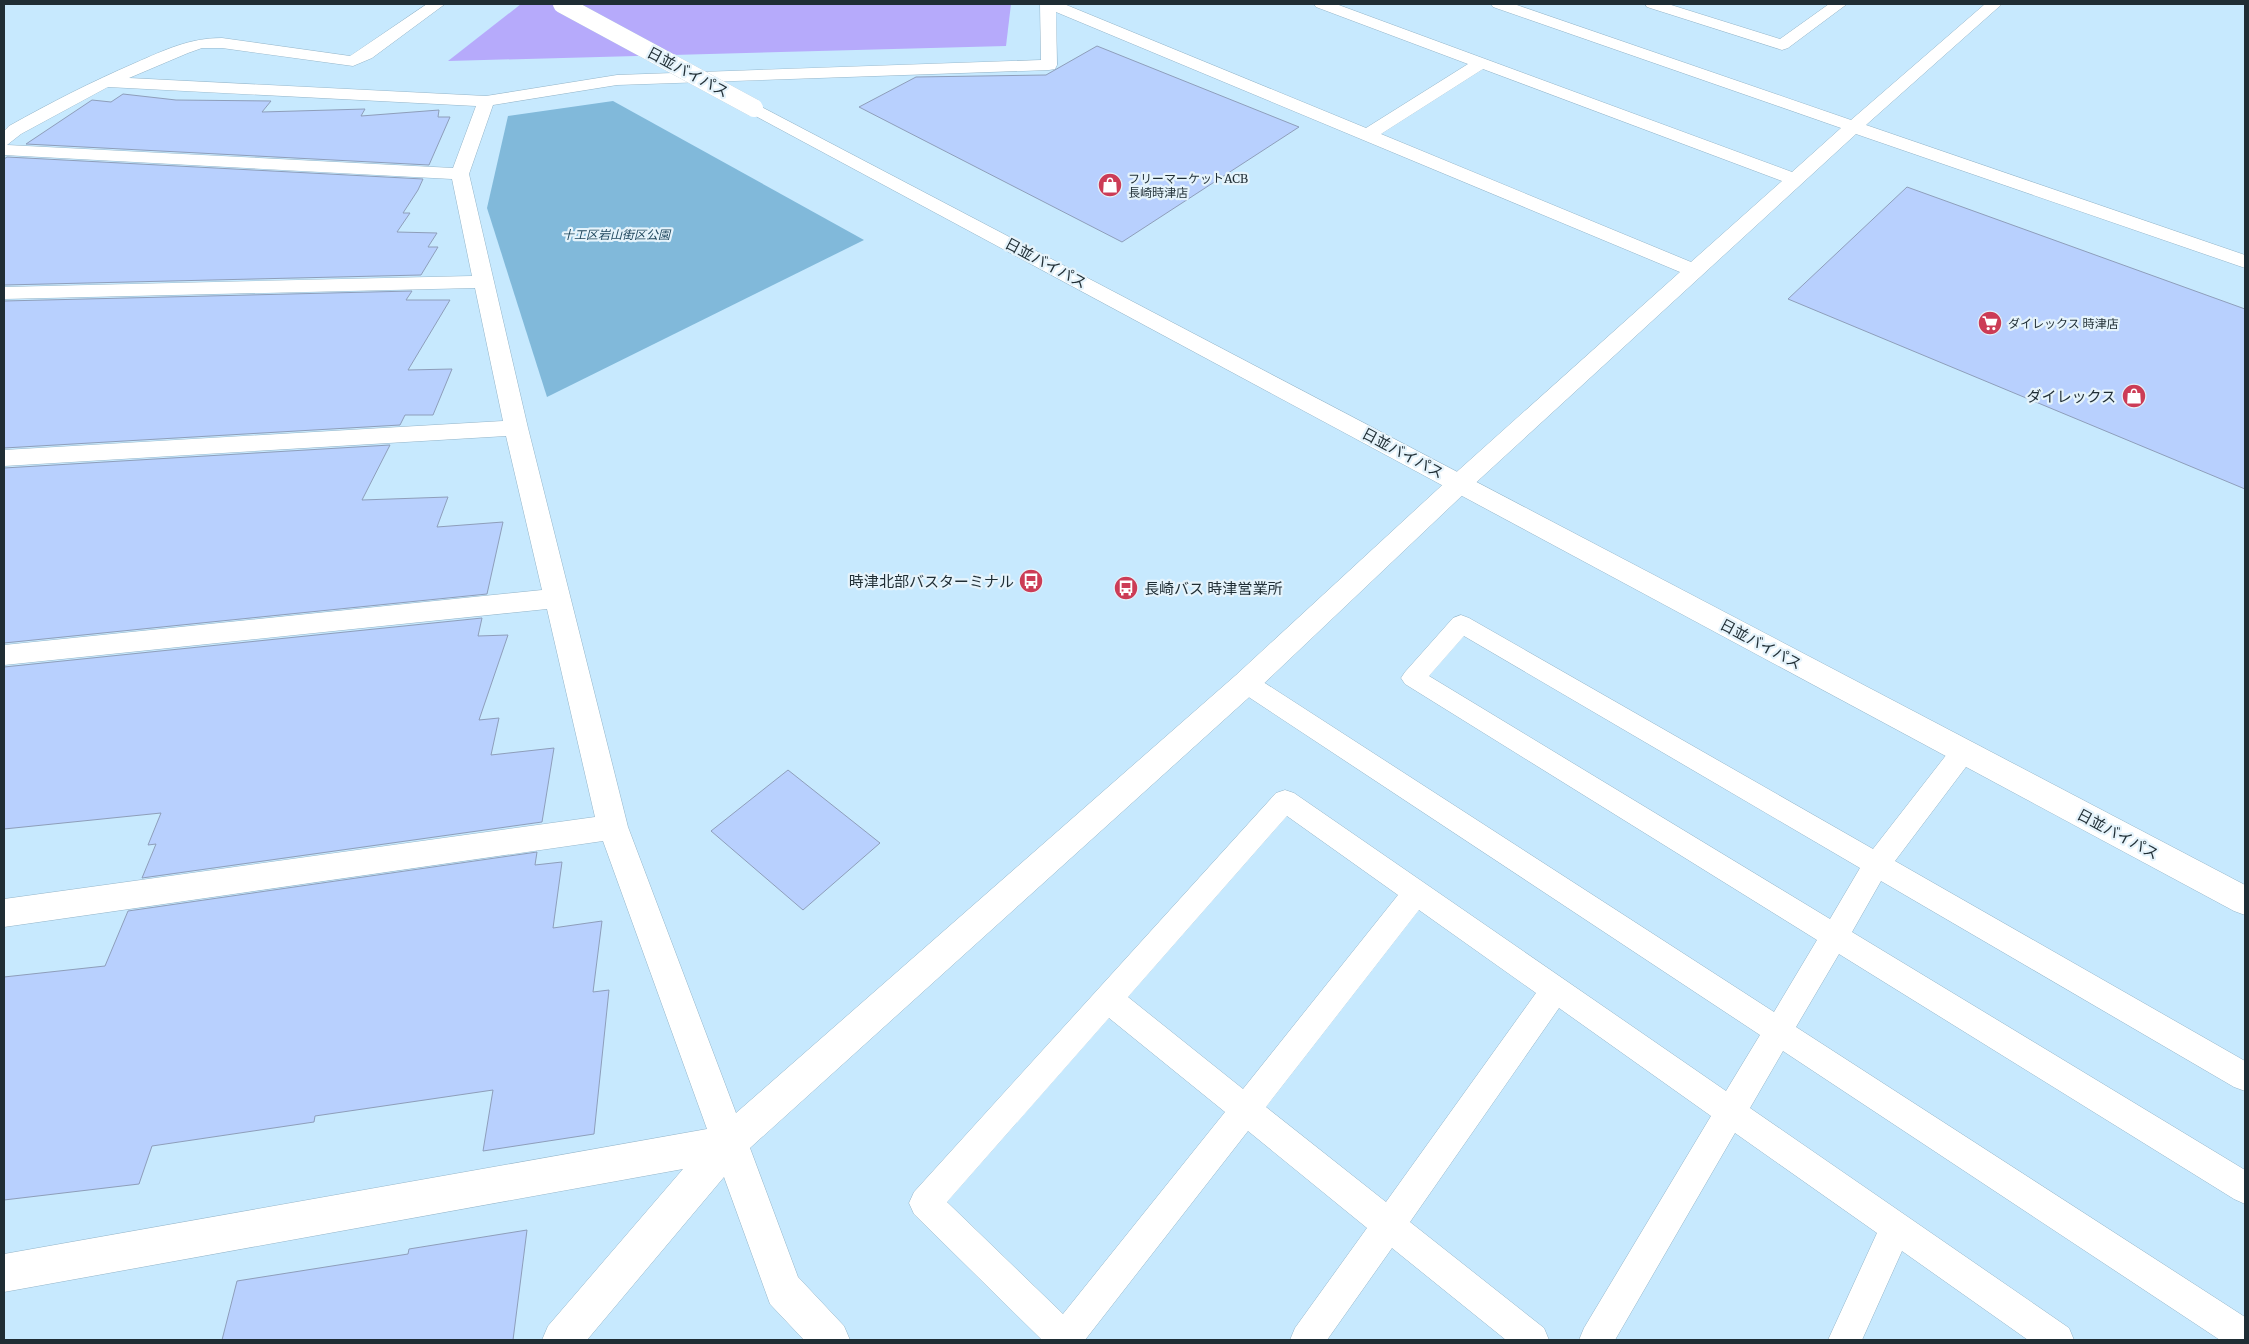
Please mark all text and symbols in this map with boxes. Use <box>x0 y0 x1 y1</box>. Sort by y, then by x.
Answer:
street label: 日並バイパス <box>644 43 732 101</box>
place label: フリーマーケットACB 長崎時津店 <box>1128 171 1248 200</box>
shop icon: フリーマーケットACB 長崎時津店 <box>1097 172 1123 198</box>
park label: 十工区岩山街区公園 <box>562 227 672 242</box>
street label: 日並バイパス <box>1002 234 1090 292</box>
supermarket icon: ダイレックス 時津店 <box>1977 310 2003 336</box>
place label: ダイレックス 時津店 <box>2008 316 2119 331</box>
shop icon: ダイレックス <box>2121 383 2147 409</box>
place label: ダイレックス <box>2026 387 2116 406</box>
street label: 日並バイパス <box>1359 424 1447 482</box>
bus stop icon: 時津北部バスターミナル <box>1018 568 1044 594</box>
place label: 時津北部バスターミナル <box>849 572 1014 591</box>
bus stop icon: 長崎バス 時津営業所 <box>1113 575 1139 601</box>
place label: 長崎バス 時津営業所 <box>1144 579 1283 598</box>
street label: 日並バイパス <box>1717 615 1805 673</box>
street label: 日並バイパス <box>2074 805 2162 863</box>

